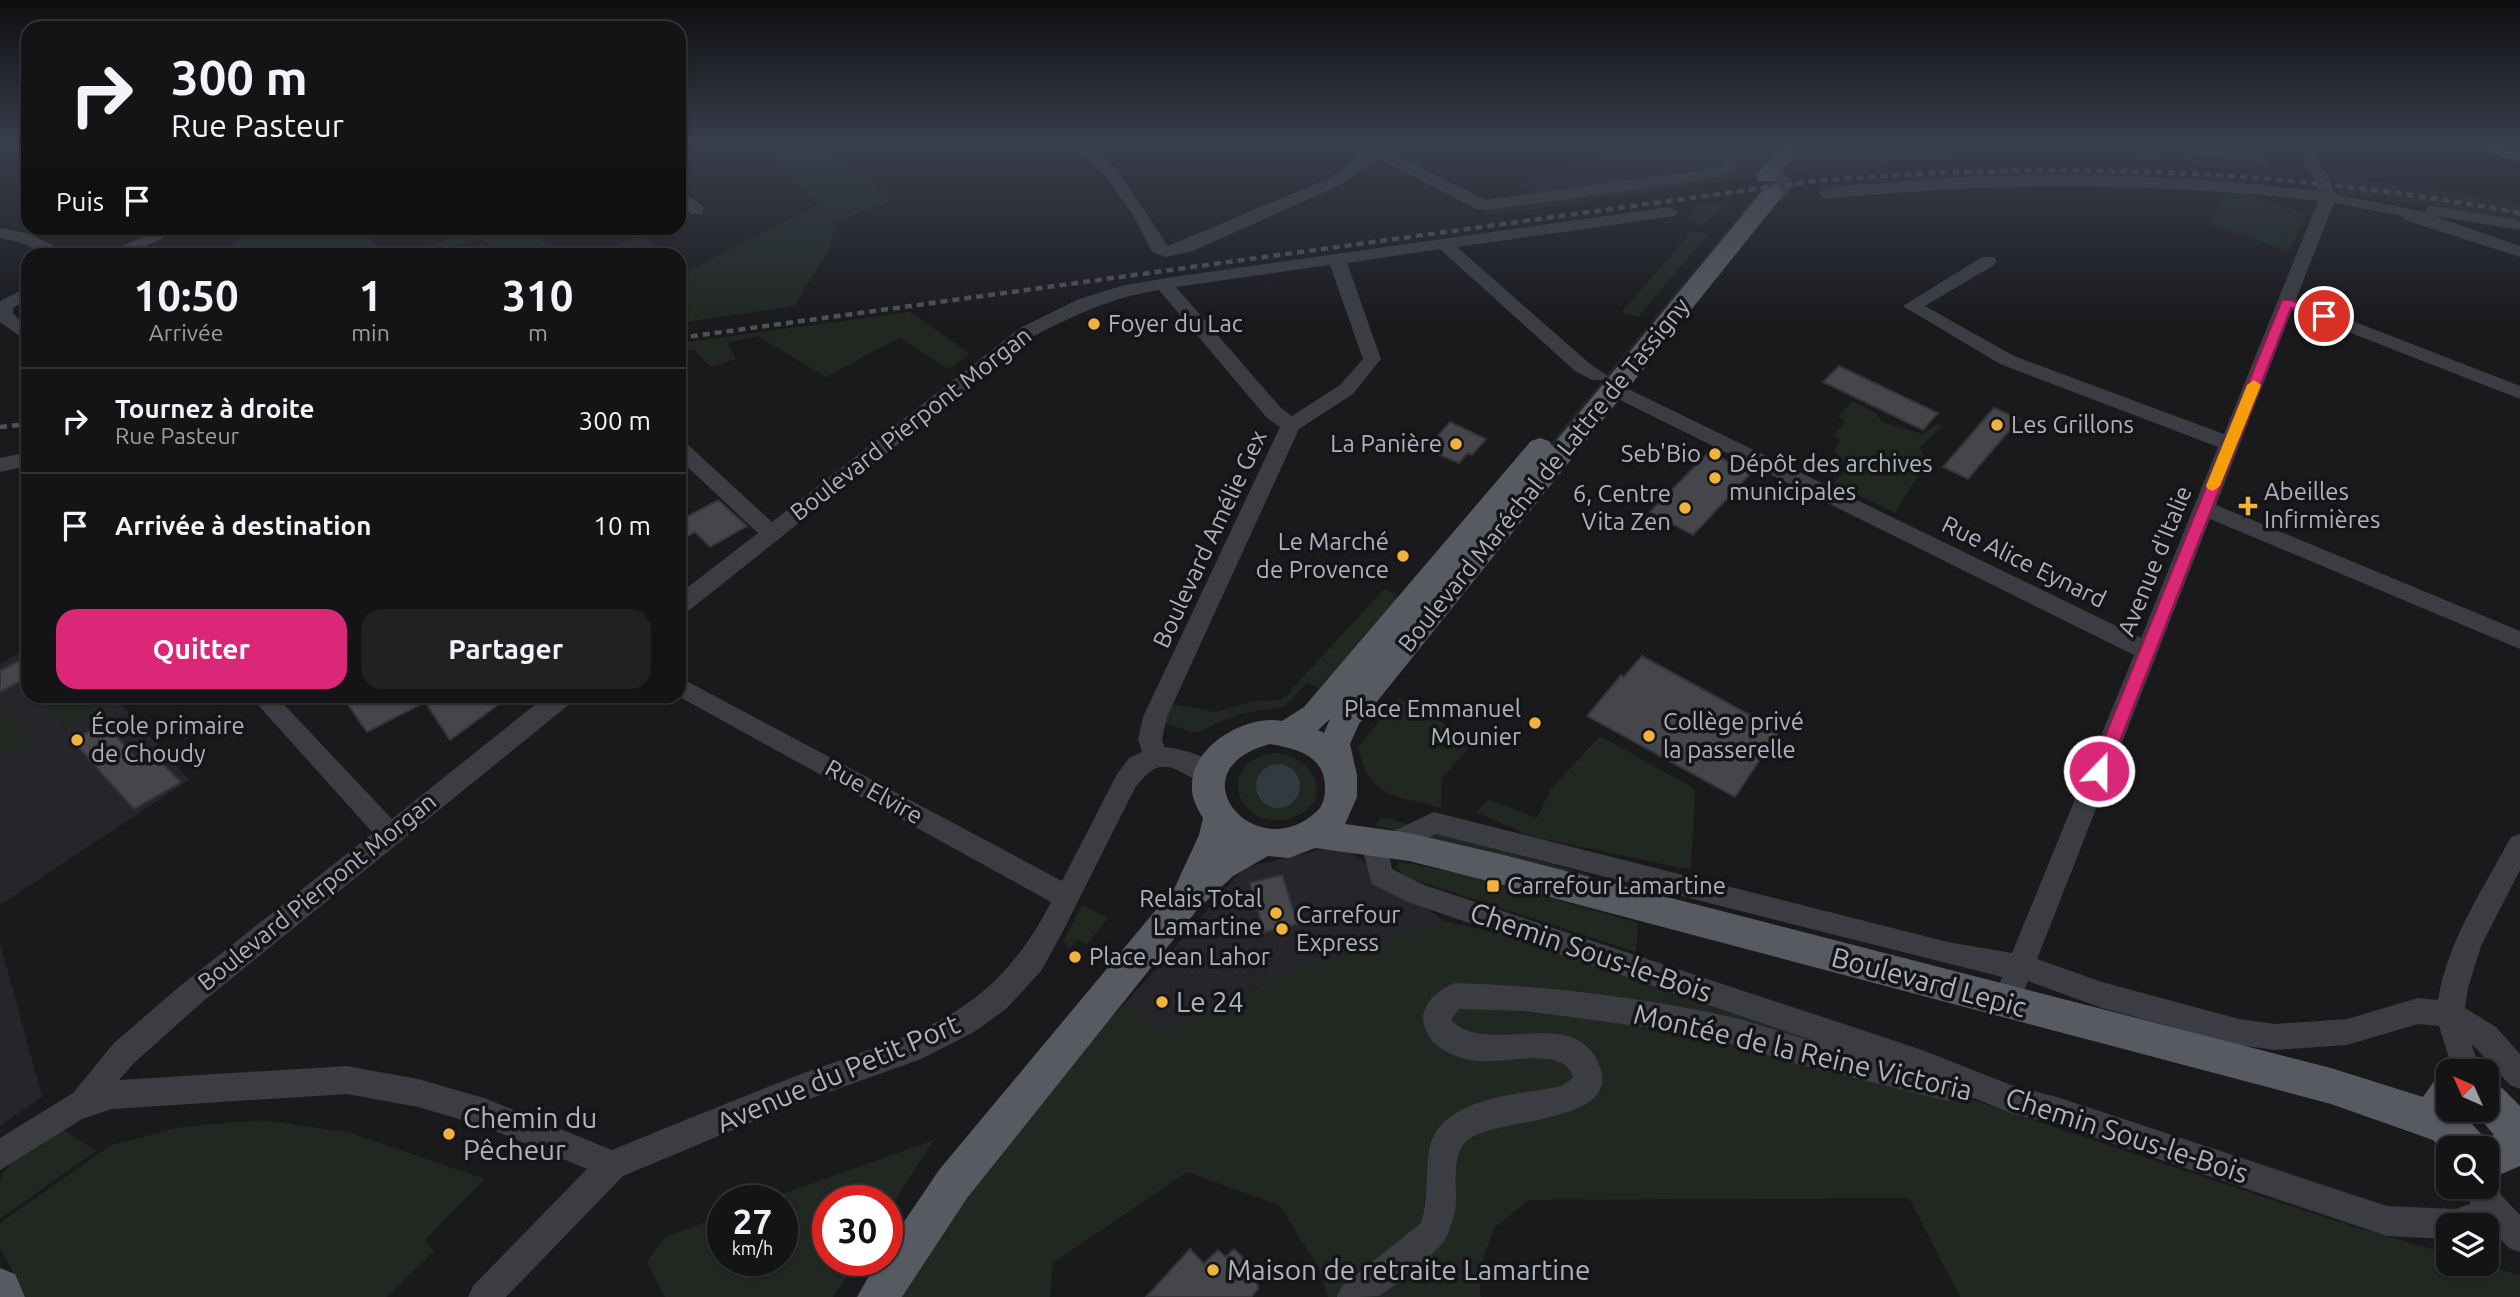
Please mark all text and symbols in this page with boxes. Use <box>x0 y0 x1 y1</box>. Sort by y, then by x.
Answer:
icon: right <box>56 49 147 140</box>
text: 300 m <box>171 49 308 104</box>
text: Rue Pasteur <box>171 107 344 143</box>
icon: arrive <box>118 182 156 220</box>
text: Puis <box>56 187 104 216</box>
text: 10:50 <box>134 272 239 319</box>
text: 1 <box>359 272 382 319</box>
text: 310 <box>502 272 573 319</box>
pin <box>2294 286 2354 346</box>
street label: Boulevard Maréchal de Lattre de Tassigny <box>1393 292 1695 657</box>
icon: arrive <box>2305 297 2343 335</box>
place label: Foyer du Lac <box>1108 310 1243 337</box>
marker: Foyer du Lac <box>1086 316 1102 332</box>
text: Arrivée <box>149 320 223 345</box>
text: min <box>351 320 390 345</box>
text: m <box>528 320 548 345</box>
street label: Boulevard Pierpont Morgan <box>785 321 1036 526</box>
text: Tournez à droite <box>115 394 314 423</box>
icon: right <box>56 402 94 440</box>
text: 300 m <box>579 406 651 435</box>
place label: Les Grillons <box>2011 411 2134 438</box>
marker: Les Grillons <box>1989 417 2005 433</box>
text: Rue Pasteur <box>115 423 239 448</box>
street label: Boulevard Amélie Gex <box>1147 426 1272 652</box>
place label: La Panière <box>1330 430 1442 457</box>
marker: La Panière <box>1448 436 1464 452</box>
place label: Seb'Bio <box>1621 440 1701 467</box>
marker: Seb'Bio <box>1707 446 1723 462</box>
place label: Dépôt des archives municipales <box>1729 450 1933 505</box>
marker: Dépôt des archives municipales <box>1707 470 1723 486</box>
place label: Abeilles Infirmières <box>2264 478 2380 533</box>
place label: 6, Centre Vita Zen <box>1573 480 1671 535</box>
street label: Avenue d'Italie <box>2112 482 2197 640</box>
marker: Abeilles Infirmières <box>2238 496 2258 516</box>
marker: 6, Centre Vita Zen <box>1677 500 1693 516</box>
icon: arrive <box>56 507 94 545</box>
street label: Rue Alice Eynard <box>1938 510 2111 613</box>
text: Arrivée à destination <box>115 511 371 540</box>
text: 10 m <box>593 511 651 540</box>
place label: Le Marché de Provence <box>1256 528 1389 583</box>
marker: Le Marché de Provence <box>1395 548 1411 564</box>
button: Quitter <box>56 609 347 689</box>
button: Partager <box>361 609 651 689</box>
place label: Place Emmanuel Mounier <box>1344 695 1521 750</box>
place label: Collège privé la passerelle <box>1663 708 1804 763</box>
place label: École primaire de Choudy <box>91 711 245 767</box>
marker: Place Emmanuel Mounier <box>1527 715 1543 731</box>
marker: Collège privé la passerelle <box>1641 728 1657 744</box>
marker: École primaire de Choudy <box>69 732 85 748</box>
position arrow <box>2062 734 2136 808</box>
street label: Rue Elvire <box>821 754 928 829</box>
street label: Boulevard Pierpont Morgan <box>192 787 441 996</box>
place label: Carrefour Lamartine <box>1507 872 1726 899</box>
marker: Carrefour Lamartine <box>1485 878 1501 894</box>
place label: Relais Total Lamartine <box>1139 885 1262 940</box>
street label: Chemin Sous-le-Bois <box>1466 896 1716 1007</box>
place label: Carrefour Express <box>1296 901 1400 956</box>
marker: Relais Total Lamartine <box>1268 905 1284 921</box>
marker: Carrefour Express <box>1274 921 1290 937</box>
street label: Boulevard Lepic <box>1828 941 2030 1022</box>
place label: Place Jean Lahor <box>1089 943 1270 970</box>
marker: Place Jean Lahor <box>1067 949 1083 965</box>
place label: Le 24 <box>1176 986 1244 1017</box>
marker: Le 24 <box>1154 994 1170 1010</box>
street label: Montée de la Reine Victoria <box>1631 997 1975 1106</box>
street label: Avenue du Petit Port <box>712 1007 964 1138</box>
north arrow <box>2436 1059 2499 1122</box>
map controls <box>2436 1059 2499 1276</box>
street label: Chemin Sous-le-Bois <box>2002 1081 2252 1188</box>
place label: Chemin du Pêcheur <box>463 1102 597 1165</box>
marker: Chemin du Pêcheur <box>441 1126 457 1142</box>
button: search <box>2436 1136 2499 1199</box>
speed limit sign: 30 <box>812 1185 903 1276</box>
text: 27 <box>733 1201 772 1241</box>
button: layers <box>2436 1213 2499 1276</box>
text: km/h <box>732 1238 773 1258</box>
place label: Maison de retraite Lamartine <box>1227 1254 1590 1285</box>
marker: Maison de retraite Lamartine <box>1205 1262 1221 1278</box>

